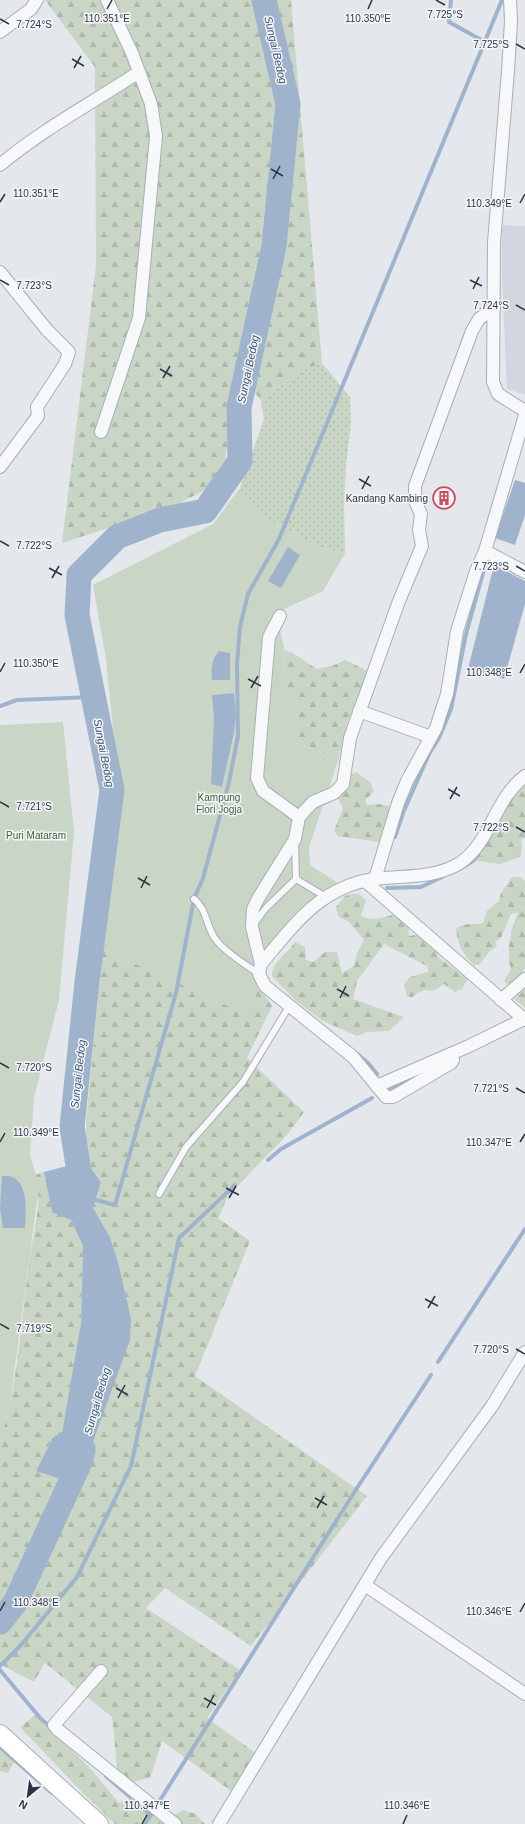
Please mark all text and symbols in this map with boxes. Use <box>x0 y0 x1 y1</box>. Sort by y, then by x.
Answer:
text: 7.725°S <box>427 9 463 20</box>
text: 110.351°E <box>84 13 130 24</box>
text: 110.350°E <box>345 13 391 24</box>
water label: Sungai Bedog <box>262 15 290 86</box>
text: 7.724°S <box>16 19 52 30</box>
text: 7.725°S <box>473 39 509 50</box>
text: 110.351°E <box>13 188 59 199</box>
text: 110.349°E <box>466 198 512 209</box>
text: 7.723°S <box>16 280 52 291</box>
text: 7.724°S <box>473 300 509 311</box>
water label: Sungai Bedog <box>235 333 261 404</box>
building icon: Kandang Kambing <box>431 485 457 511</box>
place label: Kandang Kambing <box>346 493 428 504</box>
text: 7.722°S <box>16 540 52 551</box>
text: 7.723°S <box>473 561 509 572</box>
text: 110.350°E <box>13 658 59 669</box>
text: 110.348°E <box>466 667 512 678</box>
water label: Sungai Bedog <box>92 718 117 789</box>
park label: Kampung Flori Jogja <box>196 792 242 815</box>
text: 7.721°S <box>16 801 52 812</box>
text: 7.722°S <box>473 822 509 833</box>
park label: Puri Mataram <box>6 830 66 841</box>
water label: Sungai Bedog <box>68 1038 88 1109</box>
text: 7.720°S <box>16 1062 52 1073</box>
text: 7.721°S <box>473 1083 509 1094</box>
text: 110.349°E <box>13 1127 59 1138</box>
text: 110.347°E <box>466 1137 512 1148</box>
text: 7.719°S <box>16 1323 52 1334</box>
text: 7.720°S <box>473 1344 509 1355</box>
water label: Sungai Bedog <box>82 1365 113 1436</box>
text: 110.348°E <box>13 1597 59 1608</box>
text: 110.346°E <box>466 1606 512 1617</box>
north arrow <box>8 1776 48 1816</box>
text: N <box>17 1798 30 1812</box>
text: 110.347°E <box>124 1800 170 1811</box>
text: 110.346°E <box>384 1800 430 1811</box>

